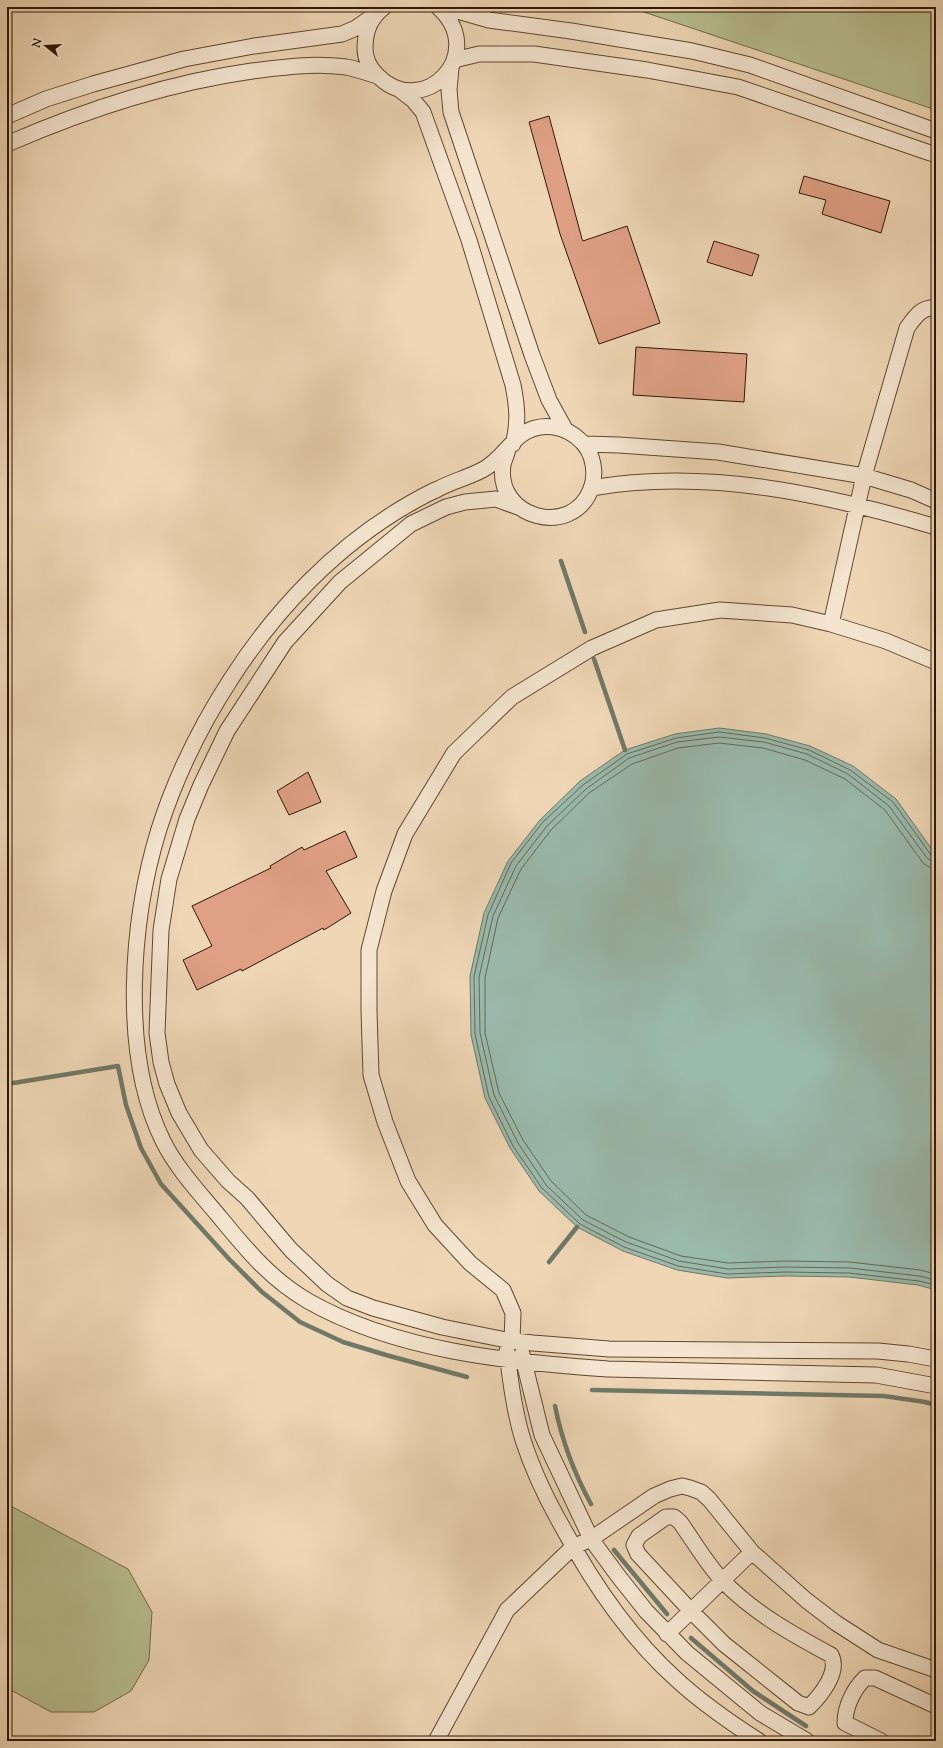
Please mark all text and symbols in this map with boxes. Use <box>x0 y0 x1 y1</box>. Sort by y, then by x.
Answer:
north arrow <box>26 26 66 66</box>
text: N <box>28 36 46 51</box>

